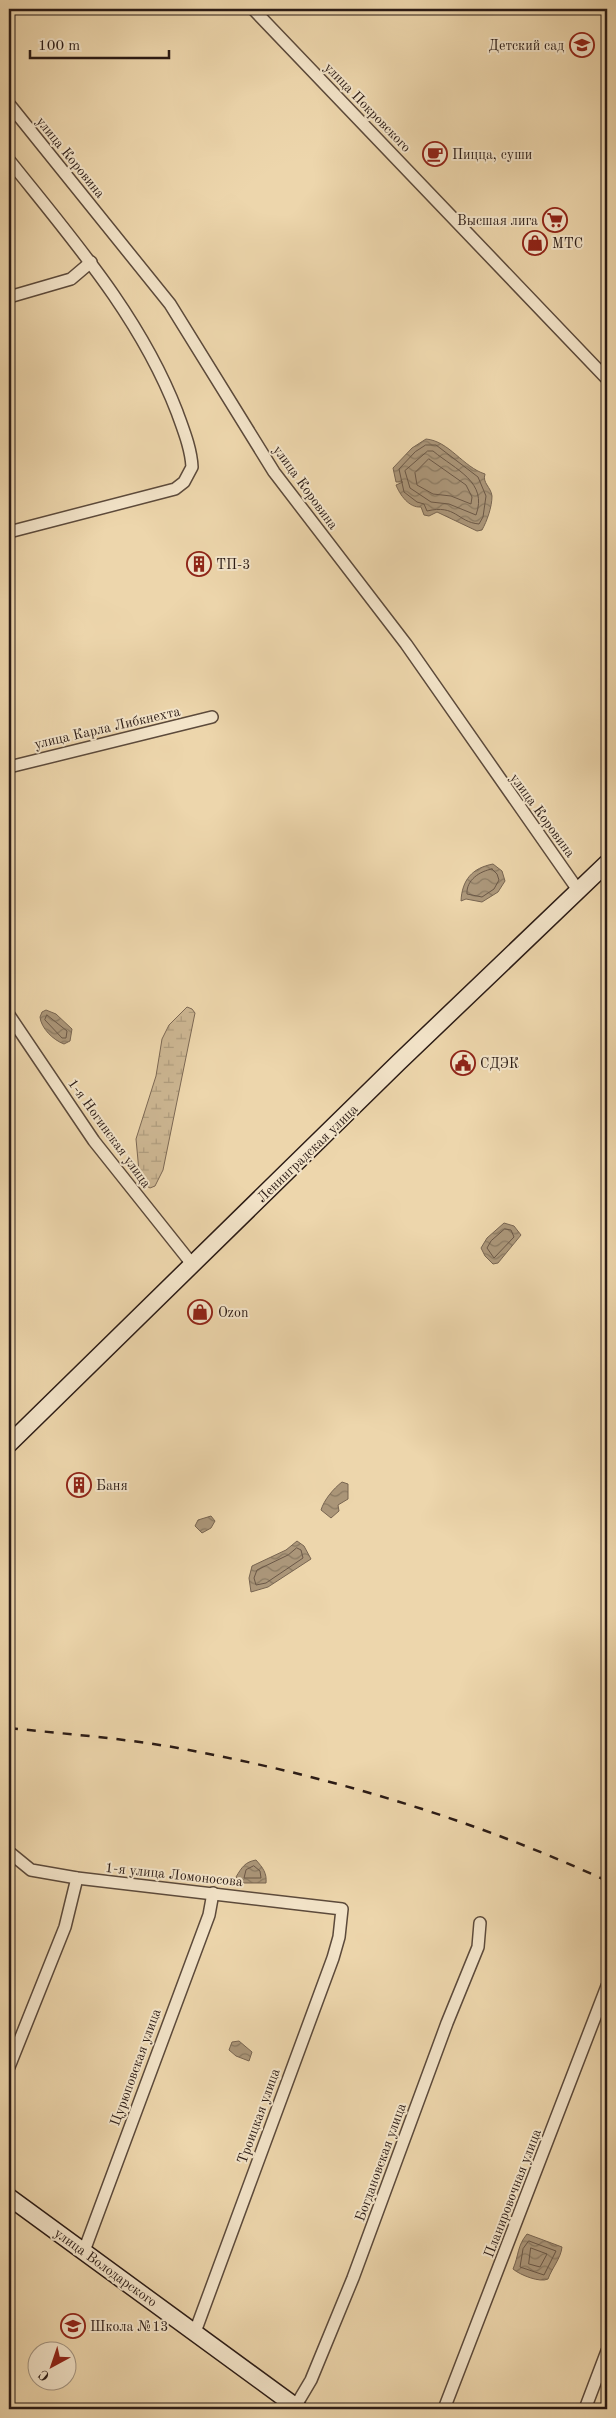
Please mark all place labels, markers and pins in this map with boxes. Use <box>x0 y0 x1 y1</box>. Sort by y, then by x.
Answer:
school or university icon: Детский сад <box>569 32 595 58</box>
place label: Детский сад <box>489 39 564 53</box>
cafe icon: Пицца, суши <box>422 141 448 167</box>
place label: Пицца, суши <box>452 148 532 162</box>
supermarket icon: Высшая лига <box>542 207 568 233</box>
place label: Высшая лига <box>457 214 538 228</box>
shop icon: МТС <box>522 230 548 256</box>
place label: МТС <box>552 237 583 251</box>
building icon: ТП-3 <box>186 551 212 577</box>
place label: ТП-3 <box>216 558 250 572</box>
public building icon: СДЭК <box>450 1050 476 1076</box>
place label: СДЭК <box>480 1057 519 1071</box>
shop icon: Ozon <box>187 1299 213 1325</box>
place label: Ozon <box>218 1306 249 1320</box>
building icon: Баня <box>66 1472 92 1498</box>
place label: Баня <box>96 1479 128 1493</box>
school or university icon: Школа №13 <box>60 2313 86 2339</box>
place label: Школа №13 <box>90 2320 168 2334</box>

